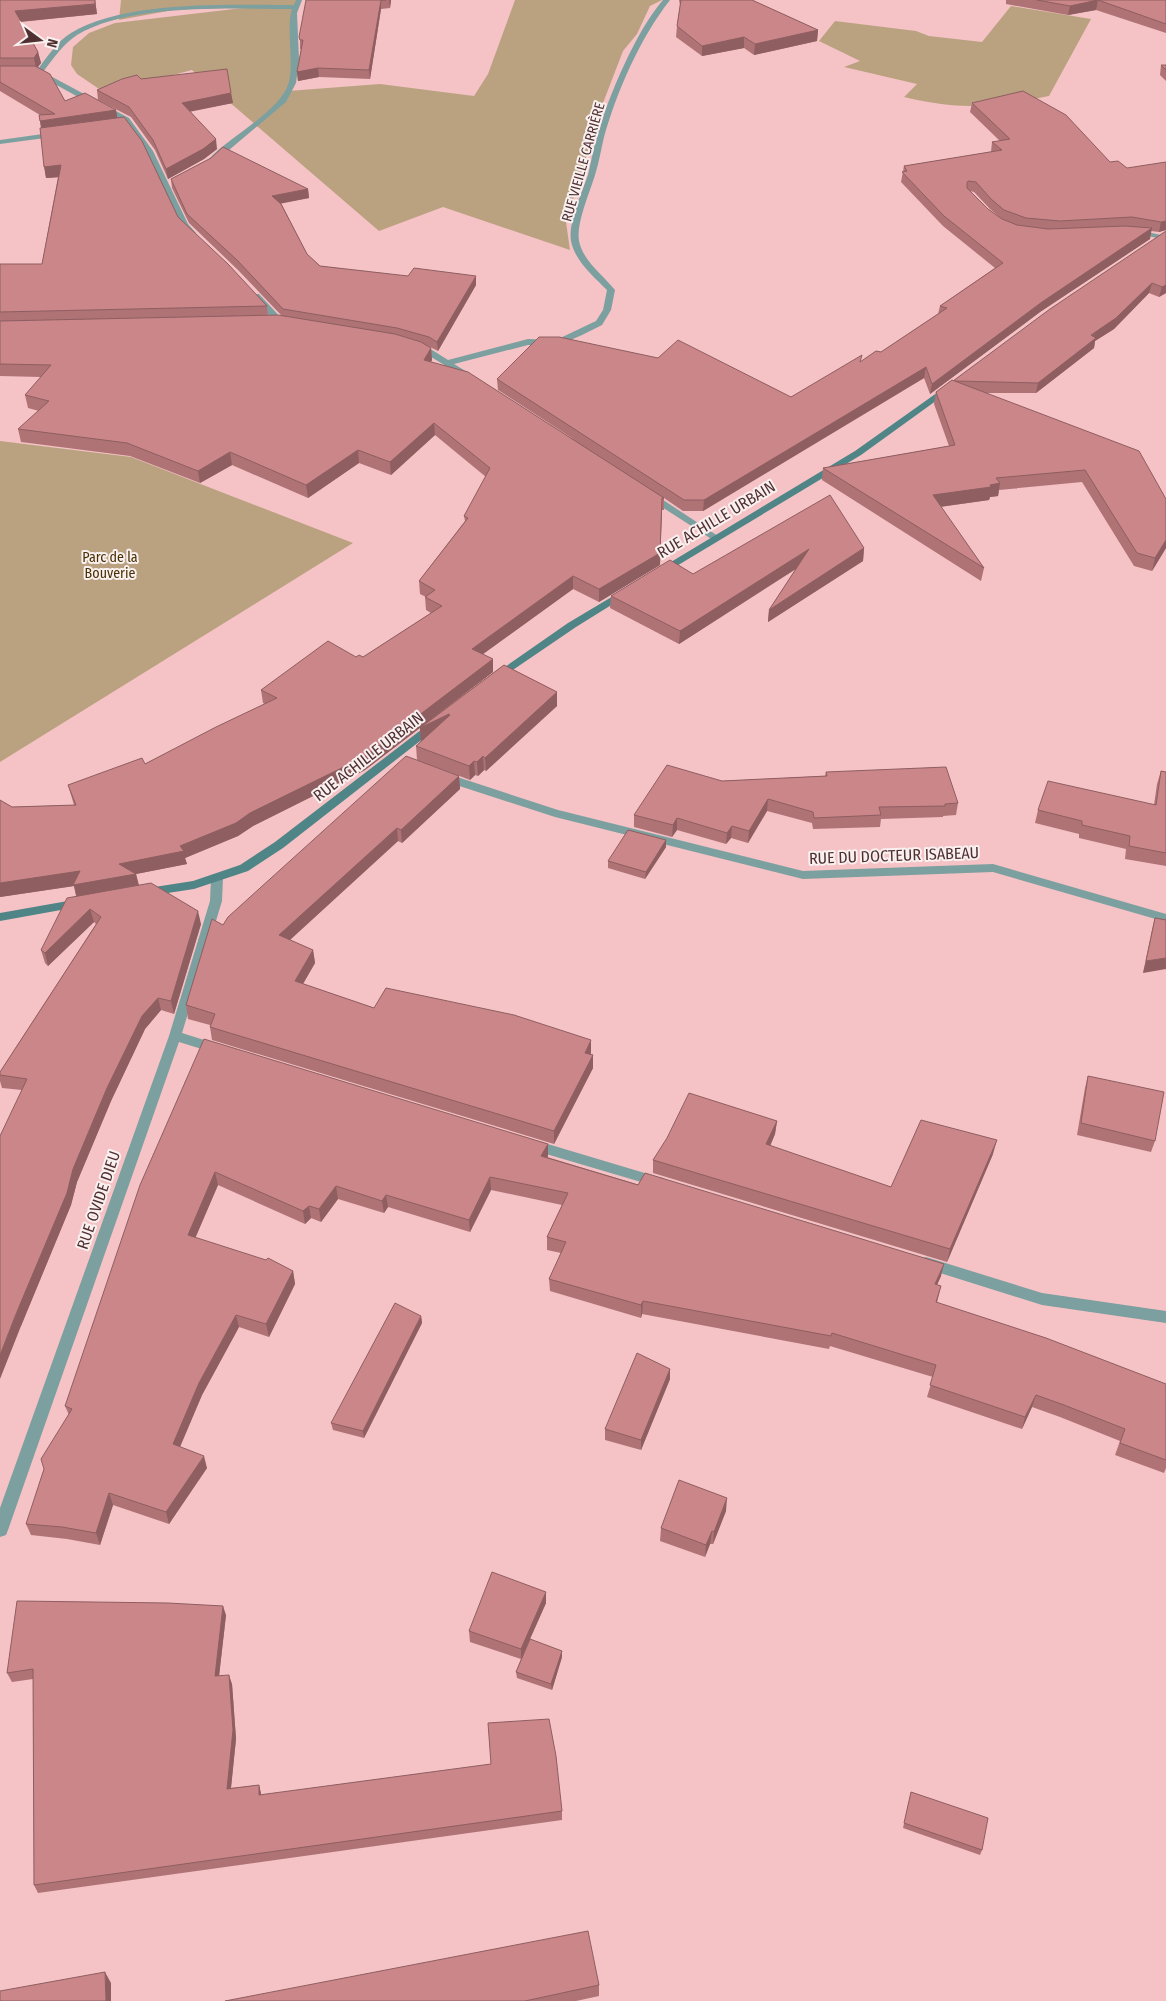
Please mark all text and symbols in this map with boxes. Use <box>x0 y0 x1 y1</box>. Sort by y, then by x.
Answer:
north arrow <box>15 15 65 65</box>
text: N <box>43 37 61 49</box>
street label: RUE VIEILLE CARRIÈRE <box>557 100 609 224</box>
street label: RUE ACHILLE URBAIN <box>654 477 779 562</box>
park label: Parc de la Bouverie <box>82 549 138 582</box>
street label: RUE ACHILLE URBAIN <box>310 708 427 805</box>
street label: RUE DU DOCTEUR ISABEAU <box>809 843 979 868</box>
street label: RUE OVIDE DIEU <box>73 1149 124 1252</box>

